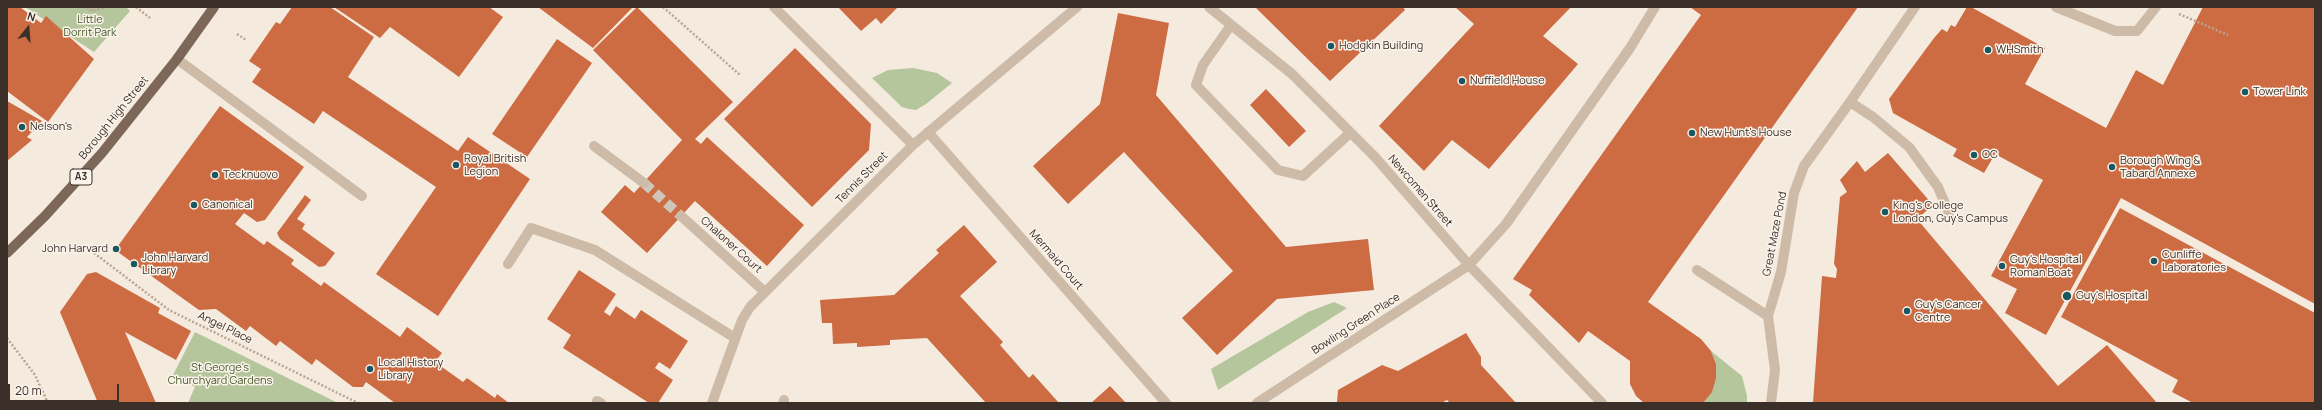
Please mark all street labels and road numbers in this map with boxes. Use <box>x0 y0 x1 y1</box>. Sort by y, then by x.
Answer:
street label: Borough High Street <box>76 74 152 162</box>
street label: Tennis Street <box>833 149 891 207</box>
street label: Newcomen Street <box>1385 152 1455 230</box>
road number: A3 <box>70 169 92 185</box>
street label: Great Maze Pond <box>1760 190 1790 278</box>
street label: Chaloner Court <box>698 214 764 276</box>
street label: Mermaid Court <box>1026 227 1086 293</box>
street label: Bowling Green Place <box>1309 291 1403 357</box>
street label: Angel Place <box>196 309 254 347</box>

